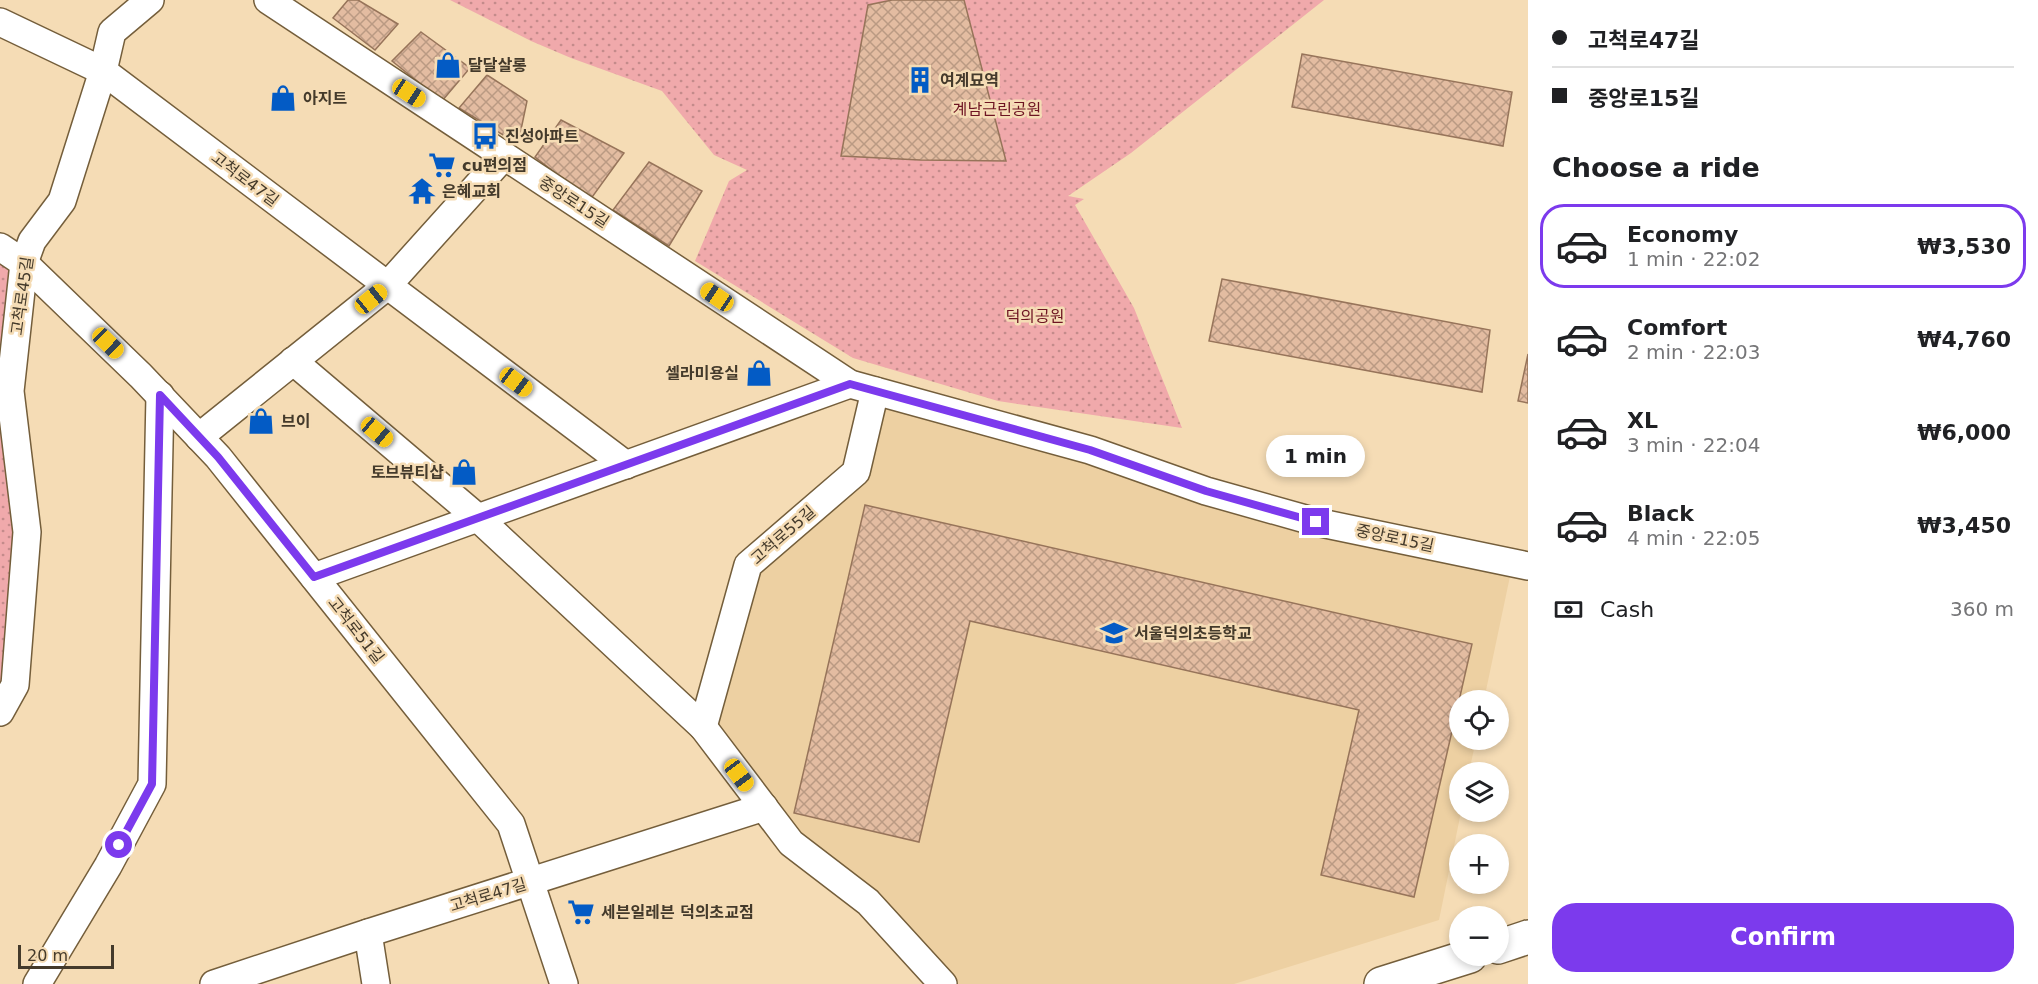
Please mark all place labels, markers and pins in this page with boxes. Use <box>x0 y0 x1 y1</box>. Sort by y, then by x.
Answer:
shop icon: 달달살롱 <box>433 50 463 80</box>
place label: 달달살롱 <box>468 56 527 75</box>
building icon: 여계묘역 <box>905 65 935 95</box>
place label: 여계묘역 <box>940 71 999 90</box>
shop icon: 아지트 <box>268 83 298 113</box>
place label: 아지트 <box>303 89 347 108</box>
bus stop icon: 진성아파트 <box>470 121 500 151</box>
place label: 진성아파트 <box>505 127 579 146</box>
supermarket icon: cu편의점 <box>427 150 457 180</box>
place label: cu편의점 <box>462 156 527 175</box>
temple icon: 은혜교회 <box>407 176 437 206</box>
place label: 은혜교회 <box>442 182 501 201</box>
shop icon: 셀라미용실 <box>744 358 774 388</box>
place label: 셀라미용실 <box>665 364 739 383</box>
shop icon: 브이 <box>246 406 276 436</box>
place label: 브이 <box>281 412 310 431</box>
shop icon: 토브뷰티샵 <box>449 457 479 487</box>
place label: 토브뷰티샵 <box>370 463 444 482</box>
school or university icon: 서울덕의초등학교 <box>1099 618 1129 648</box>
place label: 서울덕의초등학교 <box>1134 624 1252 643</box>
supermarket icon: 세븐일레븐 덕의초교점 <box>566 897 596 927</box>
place label: 세븐일레븐 덕의초교점 <box>601 903 754 922</box>

